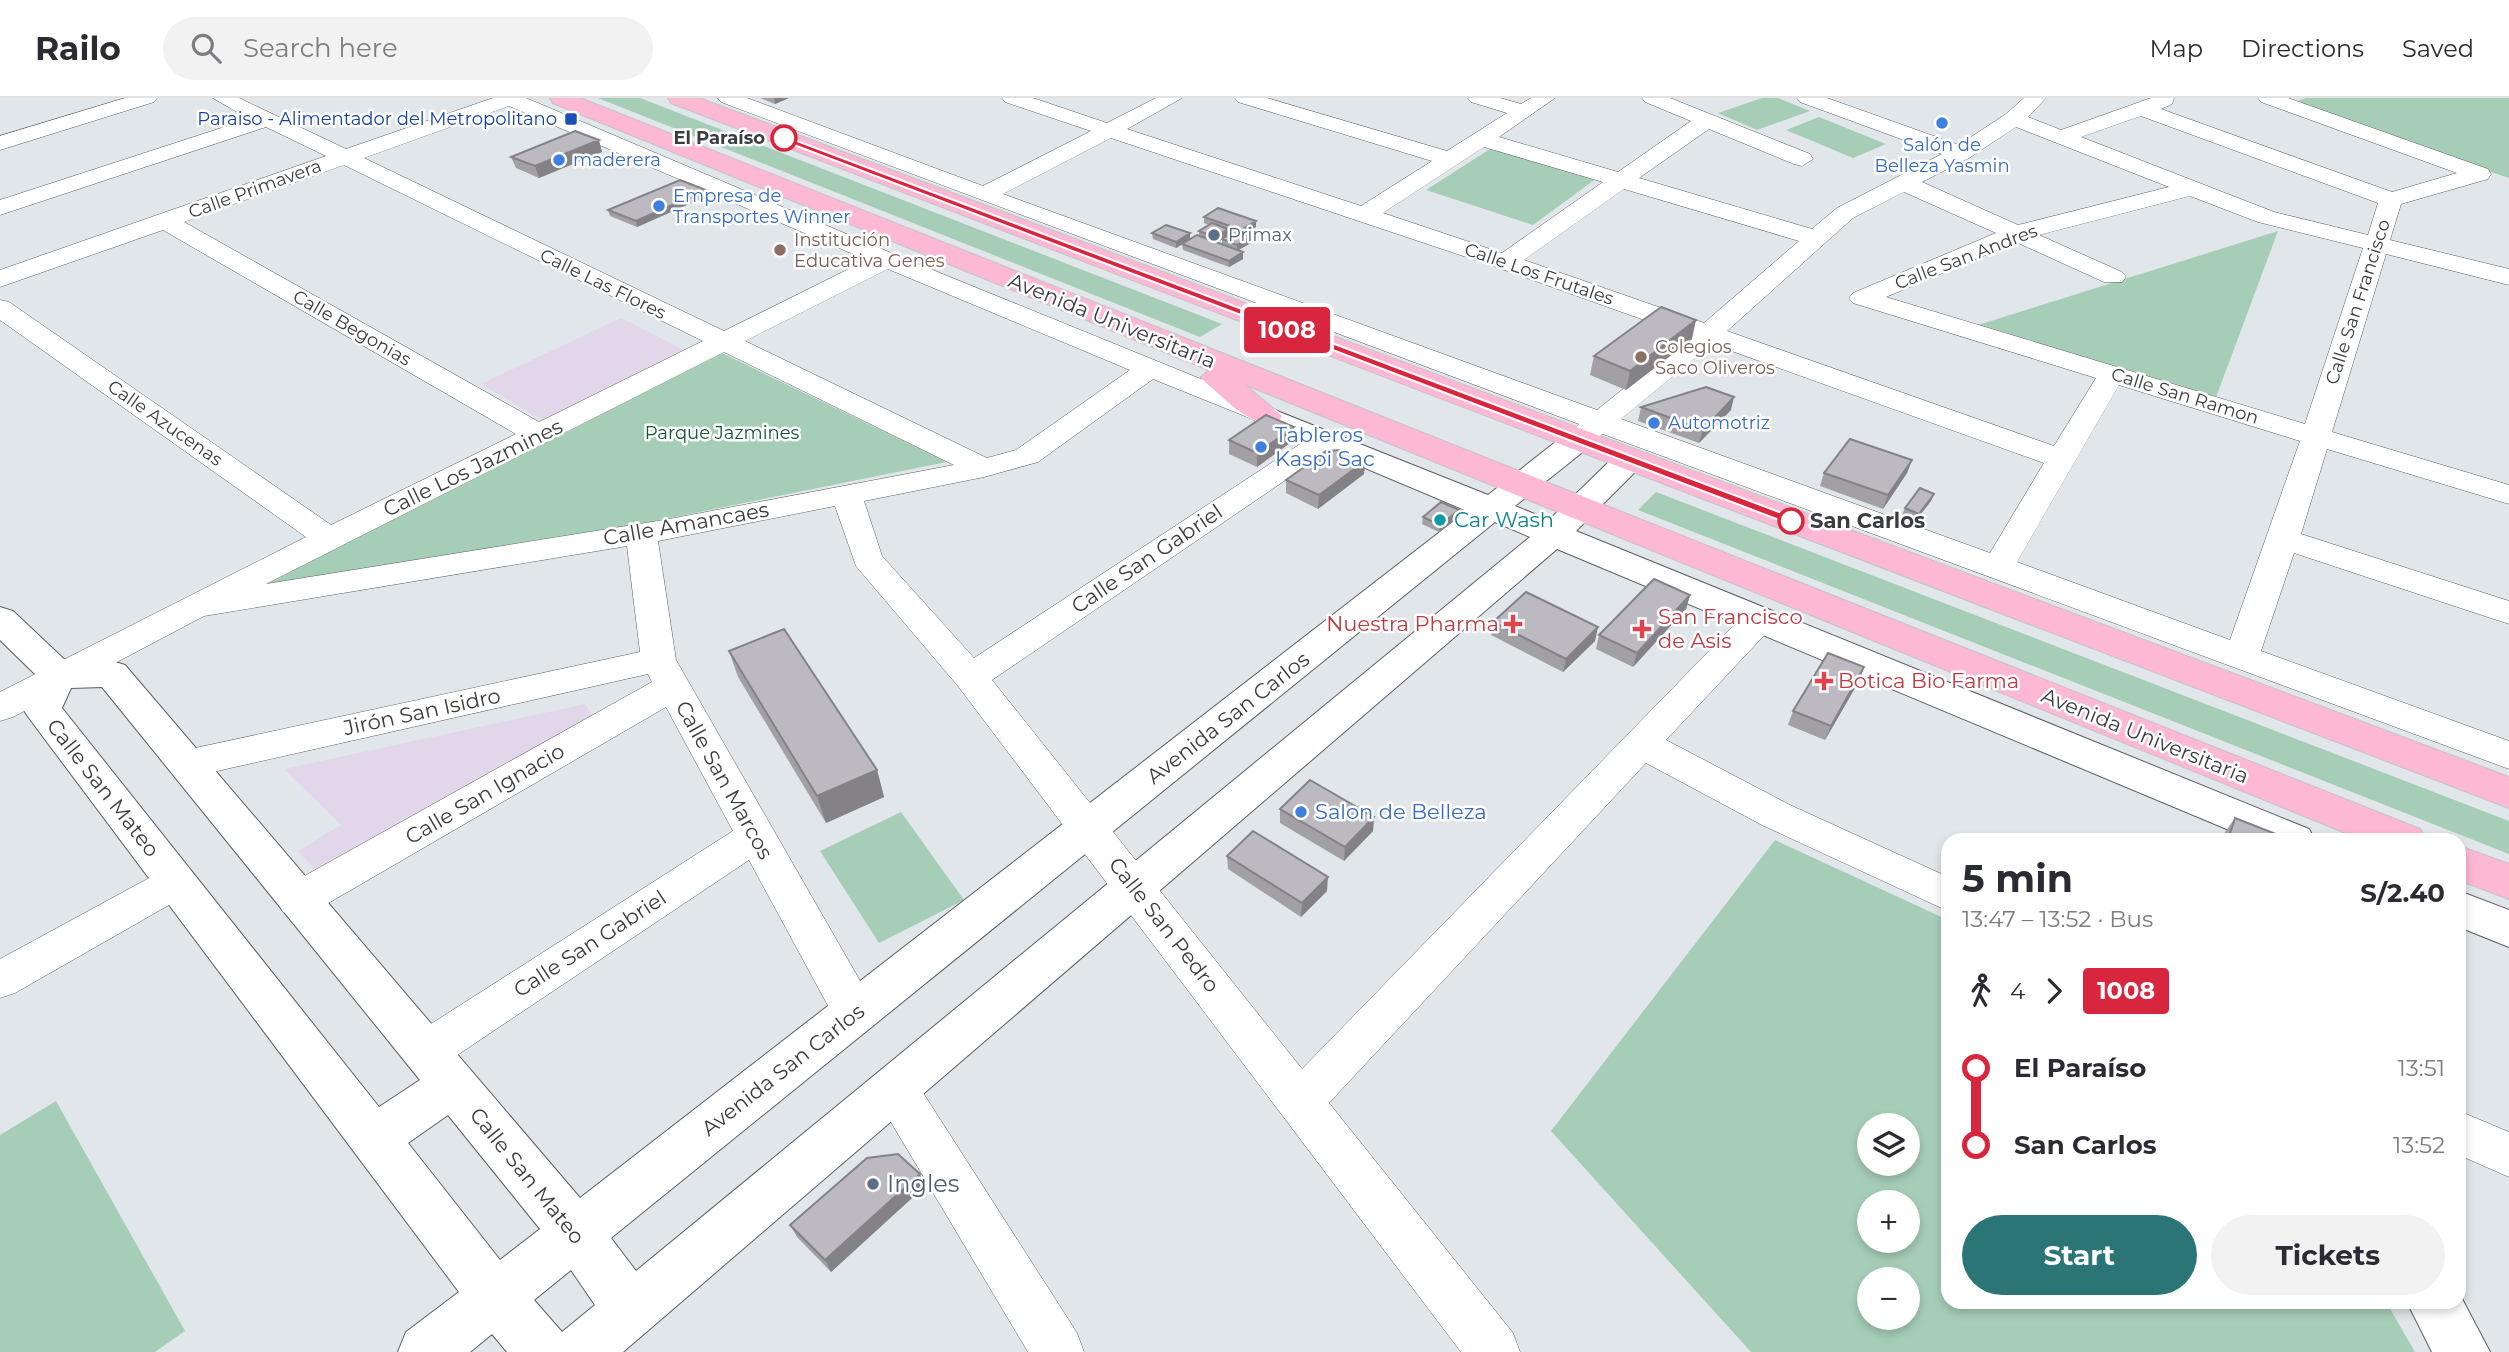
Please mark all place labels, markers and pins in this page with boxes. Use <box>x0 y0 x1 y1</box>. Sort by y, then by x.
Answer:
place label: Paraiso - Alimentador del Metropolitano <box>197 108 557 130</box>
marker: Paraiso - Alimentador del Metropolitano <box>563 111 579 127</box>
marker: Salón de Belleza Yasmin <box>1934 115 1950 131</box>
marker: El Paraíso <box>771 125 797 151</box>
place label: El Paraíso <box>673 127 765 149</box>
place label: Salón de Belleza Yasmin <box>1874 134 2010 177</box>
place label: maderera <box>573 149 661 171</box>
marker: maderera <box>551 152 567 168</box>
place label: Empresa de Transportes Winner <box>673 185 850 228</box>
marker: Empresa de Transportes Winner <box>651 198 667 214</box>
place label: Primax <box>1228 224 1292 246</box>
marker: Primax <box>1206 227 1222 243</box>
place label: Institución Educativa Genes <box>794 229 945 272</box>
marker: Institución Educativa Genes <box>772 242 788 258</box>
place label: Colegios Saco Oliveros <box>1655 336 1775 379</box>
marker: Colegios Saco Oliveros <box>1633 349 1649 365</box>
place label: Automotriz <box>1668 412 1770 434</box>
marker: Automotriz <box>1646 415 1662 431</box>
place label: Tableros Kaspi Sac <box>1275 422 1375 471</box>
marker: Tableros Kaspi Sac <box>1253 439 1269 455</box>
place label: Car Wash <box>1454 507 1554 532</box>
marker: San Carlos <box>1778 508 1804 534</box>
place label: San Carlos <box>1810 508 1925 533</box>
marker: Car Wash <box>1432 512 1448 528</box>
place label: San Francisco de Asis <box>1658 604 1803 653</box>
place label: Nuestra Pharma <box>1326 611 1499 636</box>
marker: Nuestra Pharma <box>1505 616 1521 632</box>
marker: San Francisco de Asis <box>1632 619 1652 639</box>
place label: Botica Bio Farma <box>1838 668 2019 693</box>
marker: Botica Bio Farma <box>1816 673 1832 689</box>
place label: Salon de Belleza <box>1315 799 1487 824</box>
marker: Salon de Belleza <box>1293 804 1309 820</box>
place label: Ingles <box>887 1169 960 1198</box>
marker: Ingles <box>865 1176 881 1192</box>

